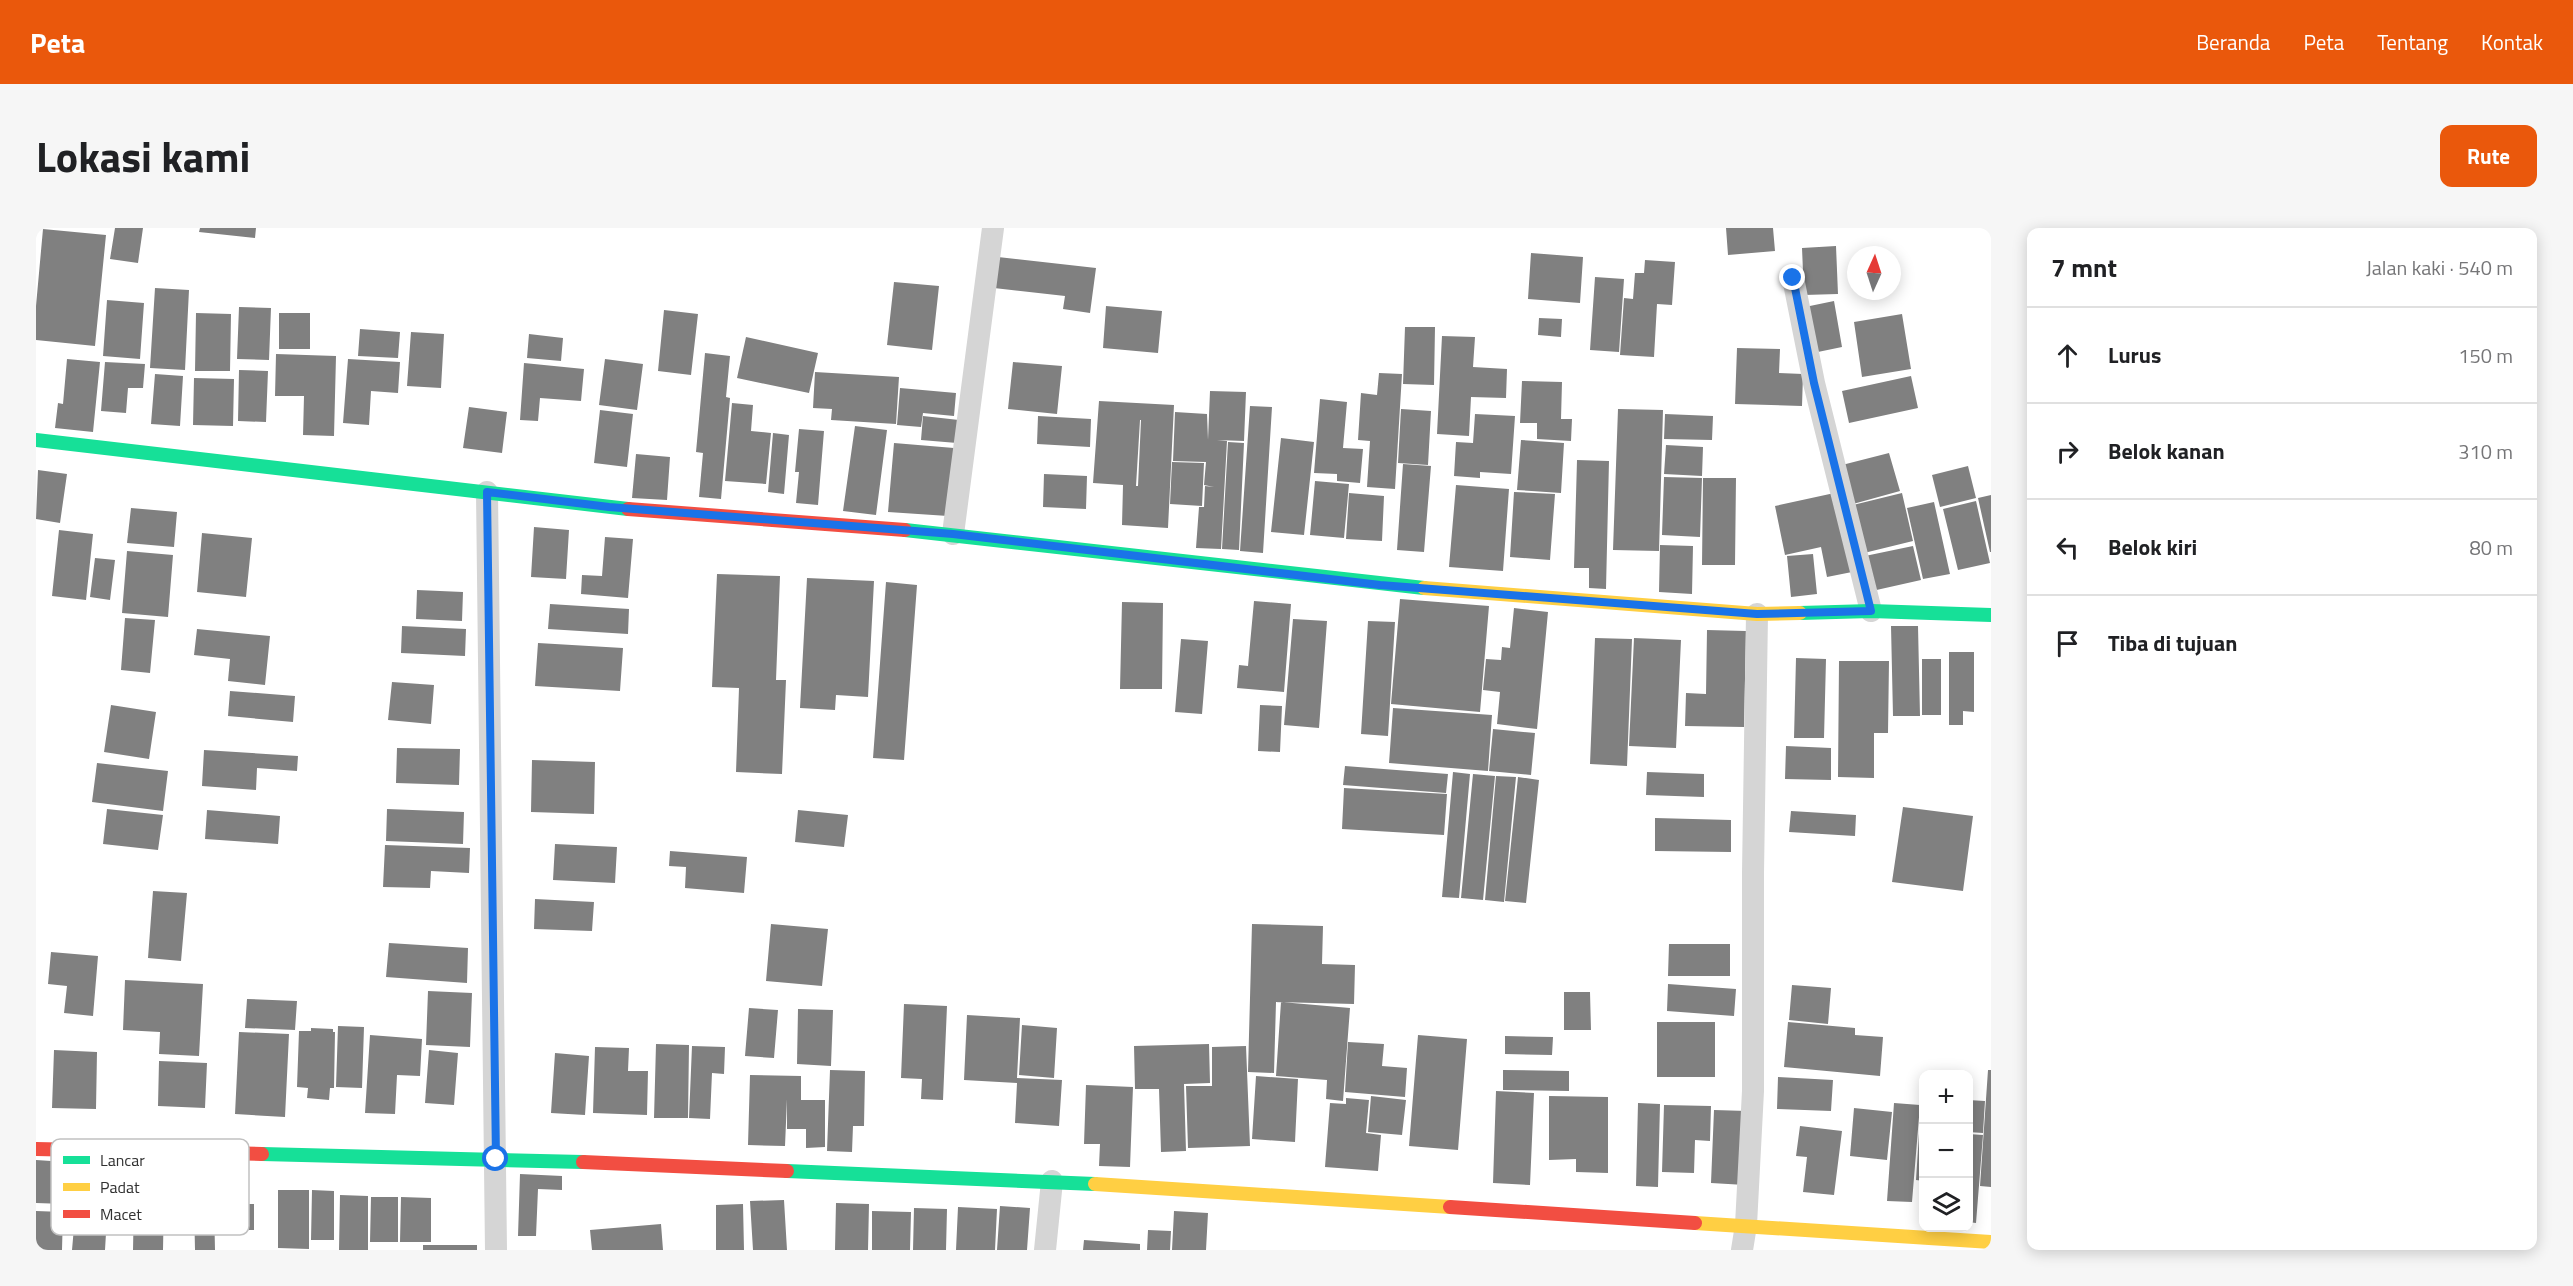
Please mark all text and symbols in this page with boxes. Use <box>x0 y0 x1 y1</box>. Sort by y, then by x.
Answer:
text: Peta <box>30 21 85 64</box>
text: Beranda <box>2196 26 2270 58</box>
text: Peta <box>2303 26 2344 58</box>
text: Tentang <box>2377 26 2448 58</box>
text: Kontak <box>2481 26 2543 58</box>
text: Lokasi kami <box>36 124 250 188</box>
button: Rute <box>2440 125 2537 187</box>
north arrow <box>1847 246 1901 300</box>
text: 7 mnt <box>2051 248 2117 287</box>
text: Jalan kaki · 540 m <box>2366 252 2513 283</box>
route end <box>1779 264 1805 290</box>
text: Lurus <box>2108 338 2161 372</box>
icon: ahead <box>2051 339 2084 372</box>
text: 150 m <box>2458 340 2513 371</box>
text: Belok kanan <box>2108 434 2225 468</box>
icon: right <box>2051 435 2084 468</box>
text: 310 m <box>2458 436 2513 467</box>
text: Belok kiri <box>2108 530 2197 564</box>
icon: left <box>2051 531 2084 564</box>
text: 80 m <box>2469 532 2513 563</box>
text: Tiba di tujuan <box>2108 626 2237 660</box>
icon: arrive <box>2051 627 2084 660</box>
map controls <box>1919 1070 1973 1232</box>
button: + <box>1919 1070 1973 1124</box>
button: − <box>1919 1124 1973 1178</box>
legend <box>51 1139 249 1235</box>
route start <box>482 1145 508 1171</box>
text: Lancar <box>100 1148 145 1172</box>
text: Padat <box>100 1175 140 1199</box>
button: layers <box>1919 1178 1973 1232</box>
text: Macet <box>100 1202 142 1226</box>

